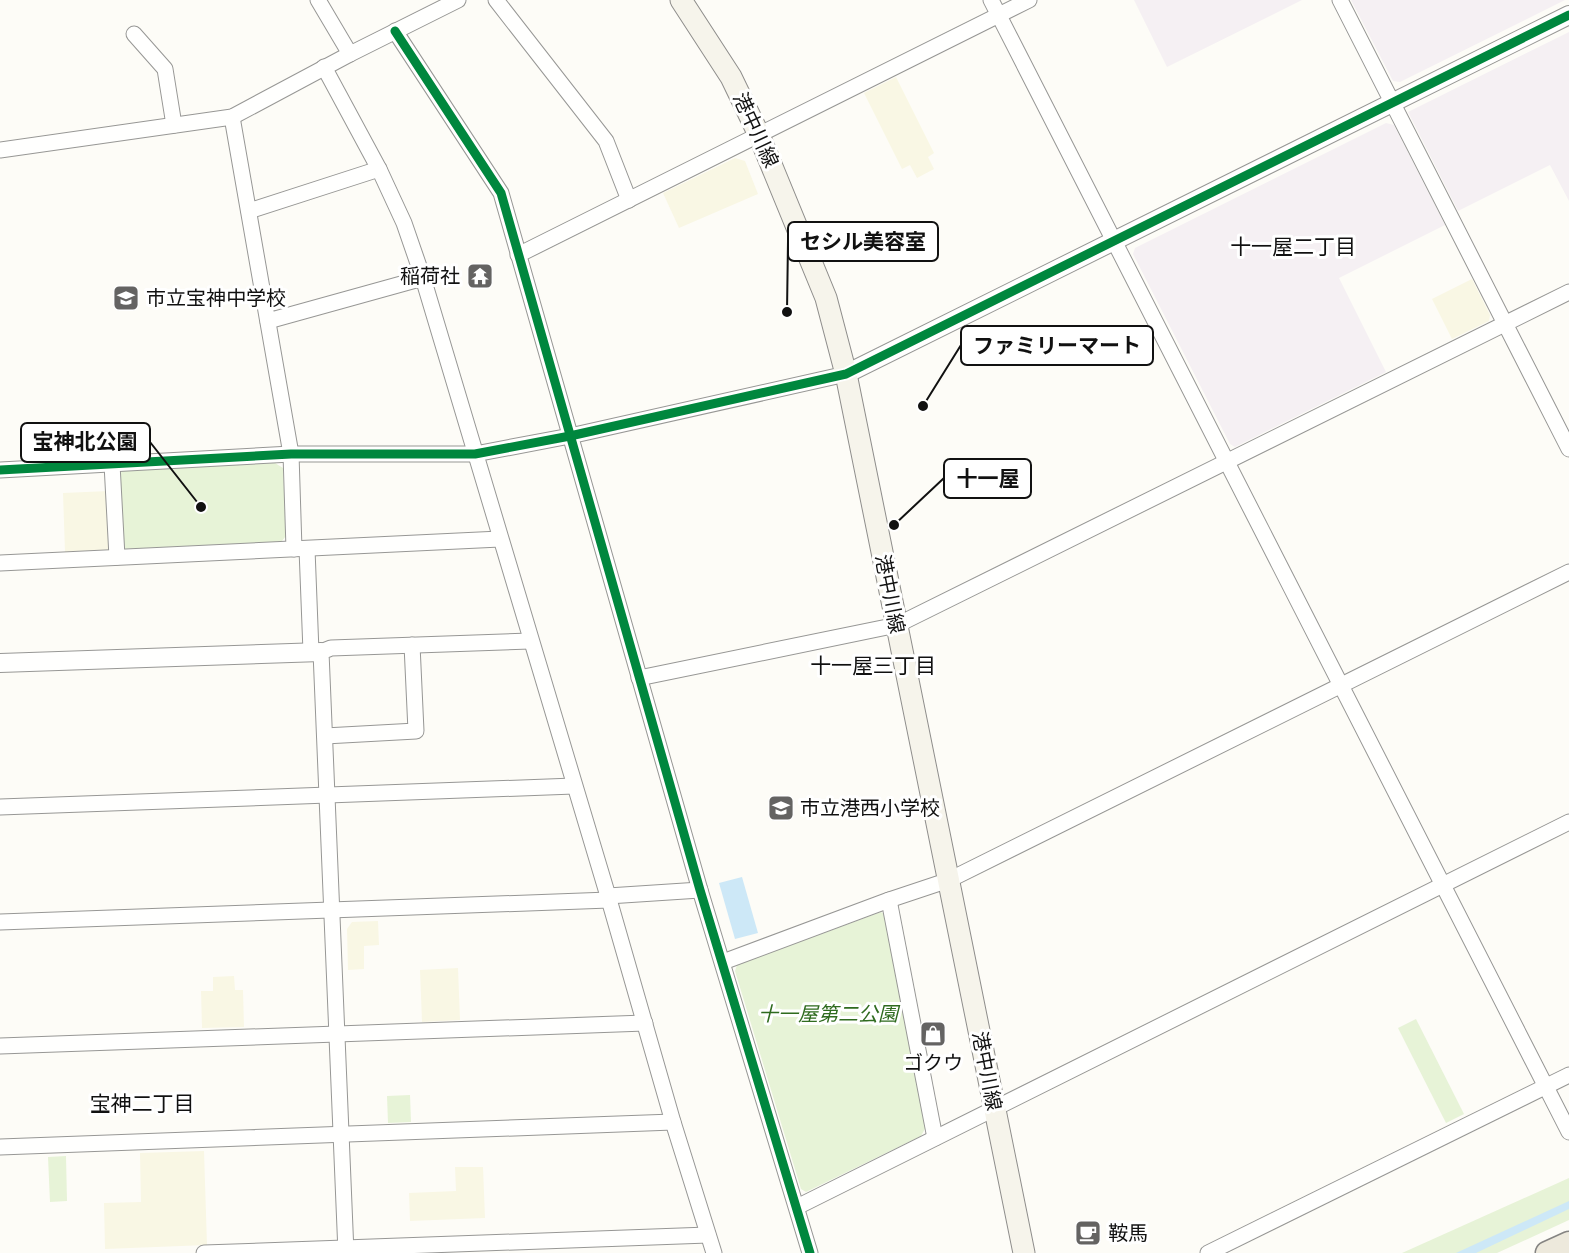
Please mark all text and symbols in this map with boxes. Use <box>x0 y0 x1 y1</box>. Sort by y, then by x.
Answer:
street label: 港中川線 <box>726 88 786 172</box>
callout: セシル美容室 <box>788 222 938 261</box>
text: セシル美容室 <box>800 227 926 256</box>
district label: 十一屋二丁目 <box>1230 232 1356 261</box>
temple icon: 稲荷社 <box>465 261 495 291</box>
place label: 稲荷社 <box>400 262 460 290</box>
school or university icon: 市立宝神中学校 <box>111 283 141 313</box>
place label: 市立宝神中学校 <box>146 284 286 312</box>
callout: ファミリーマート <box>961 326 1153 365</box>
text: ファミリーマート <box>973 331 1141 360</box>
callout: 宝神北公園 <box>21 423 150 462</box>
text: 宝神北公園 <box>33 427 138 456</box>
callout: 十一屋 <box>944 459 1031 498</box>
text: 十一屋 <box>957 464 1020 493</box>
street label: 港中川線 <box>869 552 911 636</box>
district label: 十一屋三丁目 <box>810 651 936 680</box>
school or university icon: 市立港西小学校 <box>766 793 796 823</box>
place label: 市立港西小学校 <box>800 794 940 822</box>
park label: 十一屋第二公園 <box>758 1000 901 1028</box>
shop icon: ゴクウ <box>918 1019 948 1049</box>
street label: 港中川線 <box>966 1029 1008 1113</box>
place label: ゴクウ <box>903 1049 963 1077</box>
district label: 宝神二丁目 <box>90 1089 195 1118</box>
cafe icon: 鞍馬 <box>1073 1218 1103 1248</box>
place label: 鞍馬 <box>1108 1219 1148 1247</box>

